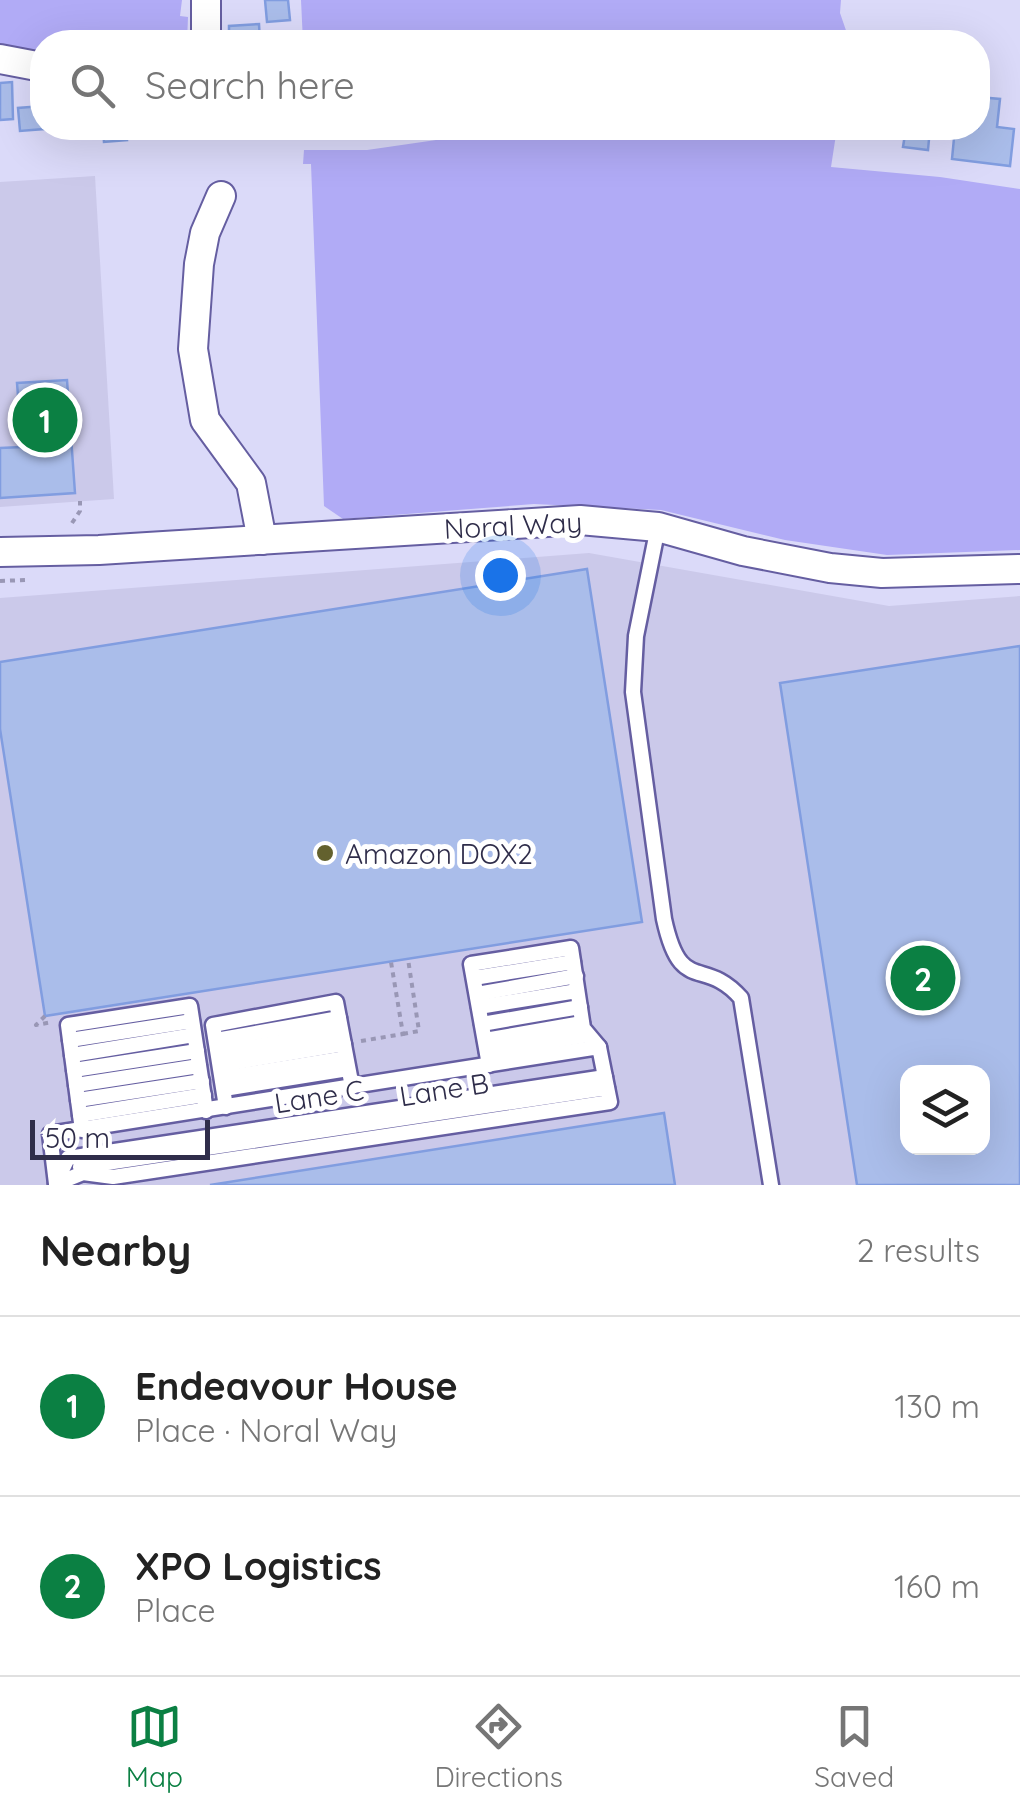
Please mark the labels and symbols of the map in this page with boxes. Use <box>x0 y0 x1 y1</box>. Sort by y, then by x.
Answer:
pin: 1 <box>12 382 78 458</box>
street label: Noral Way <box>443 504 583 546</box>
your location <box>475 550 526 601</box>
place label: Amazon DOX2 <box>345 836 533 871</box>
marker: Amazon DOX2 <box>314 842 336 864</box>
pin: 2 <box>890 940 956 1016</box>
street label: Lane B <box>397 1065 491 1113</box>
street label: Lane C <box>272 1072 366 1120</box>
scale bar <box>30 1115 210 1160</box>

